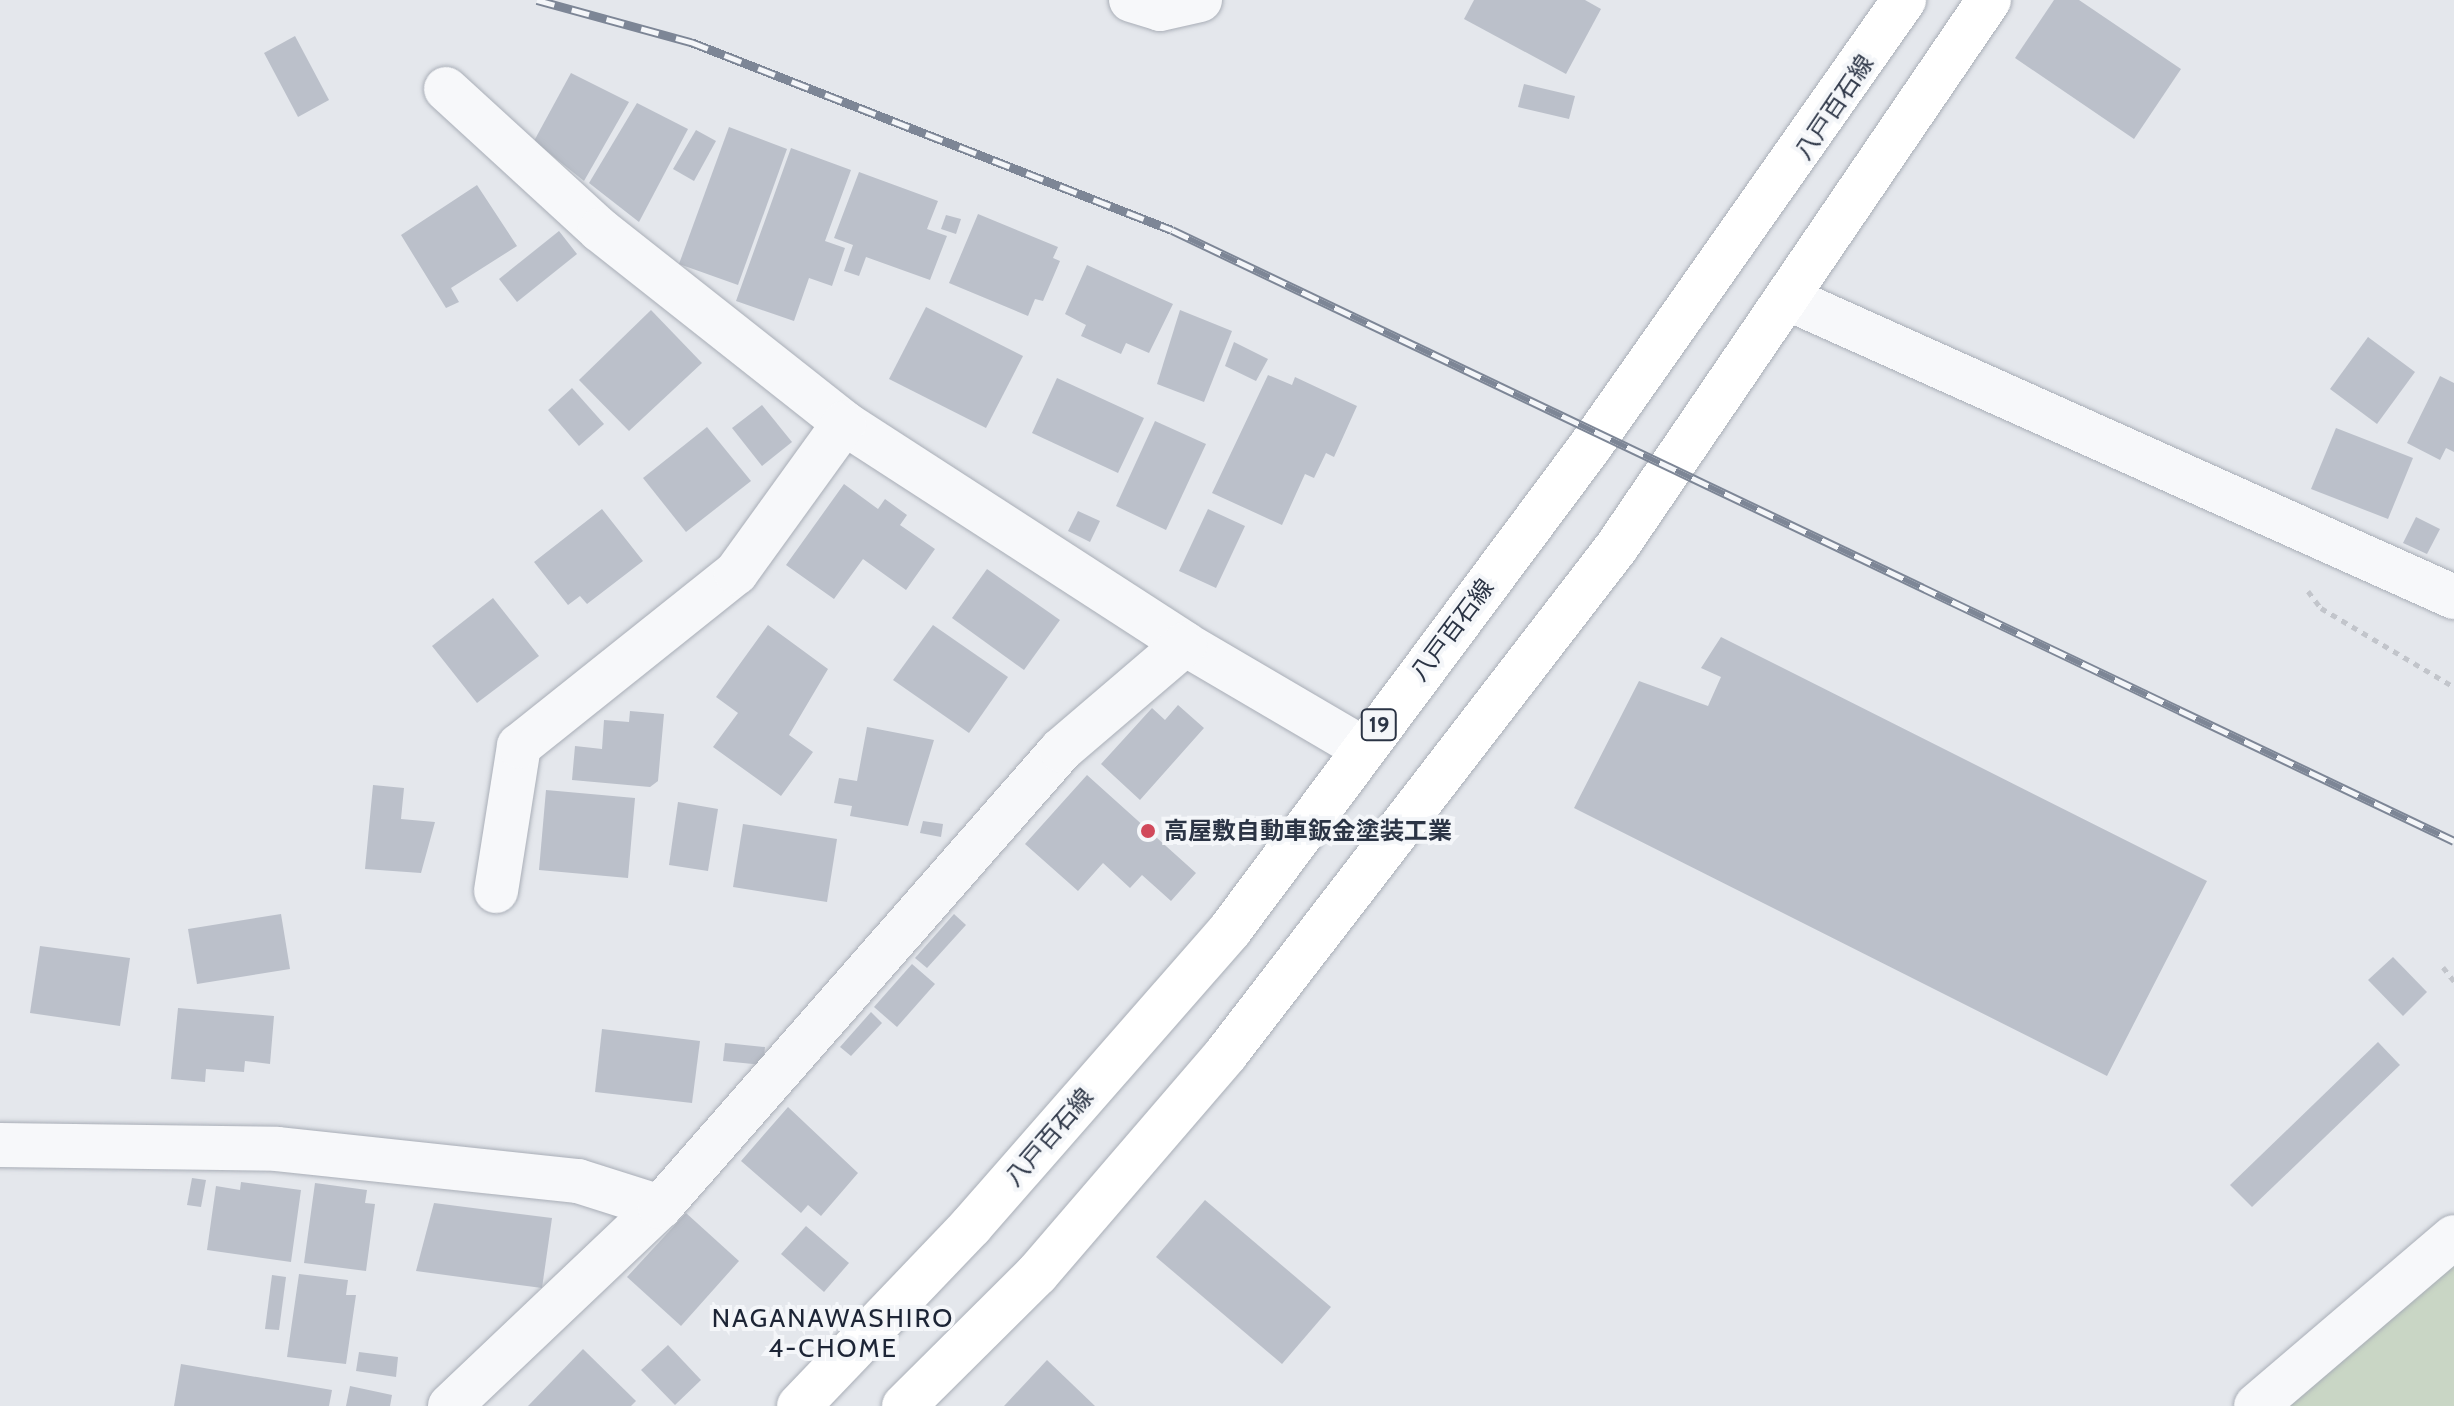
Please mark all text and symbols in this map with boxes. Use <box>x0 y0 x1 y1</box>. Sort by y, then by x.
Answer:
street label: 八戸百石線 <box>1789 49 1879 165</box>
street label: 八戸百石線 <box>1404 573 1500 687</box>
road number: 19 <box>1359 707 1399 743</box>
place label: 高屋敷自動車鈑金塗装工業 <box>1164 817 1452 845</box>
marker: 高屋敷自動車鈑金塗装工業 <box>1139 822 1157 840</box>
street label: 八戸百石線 <box>999 1082 1099 1192</box>
district label: NAGANAWASHIRO 4-CHOME <box>712 1303 954 1364</box>

